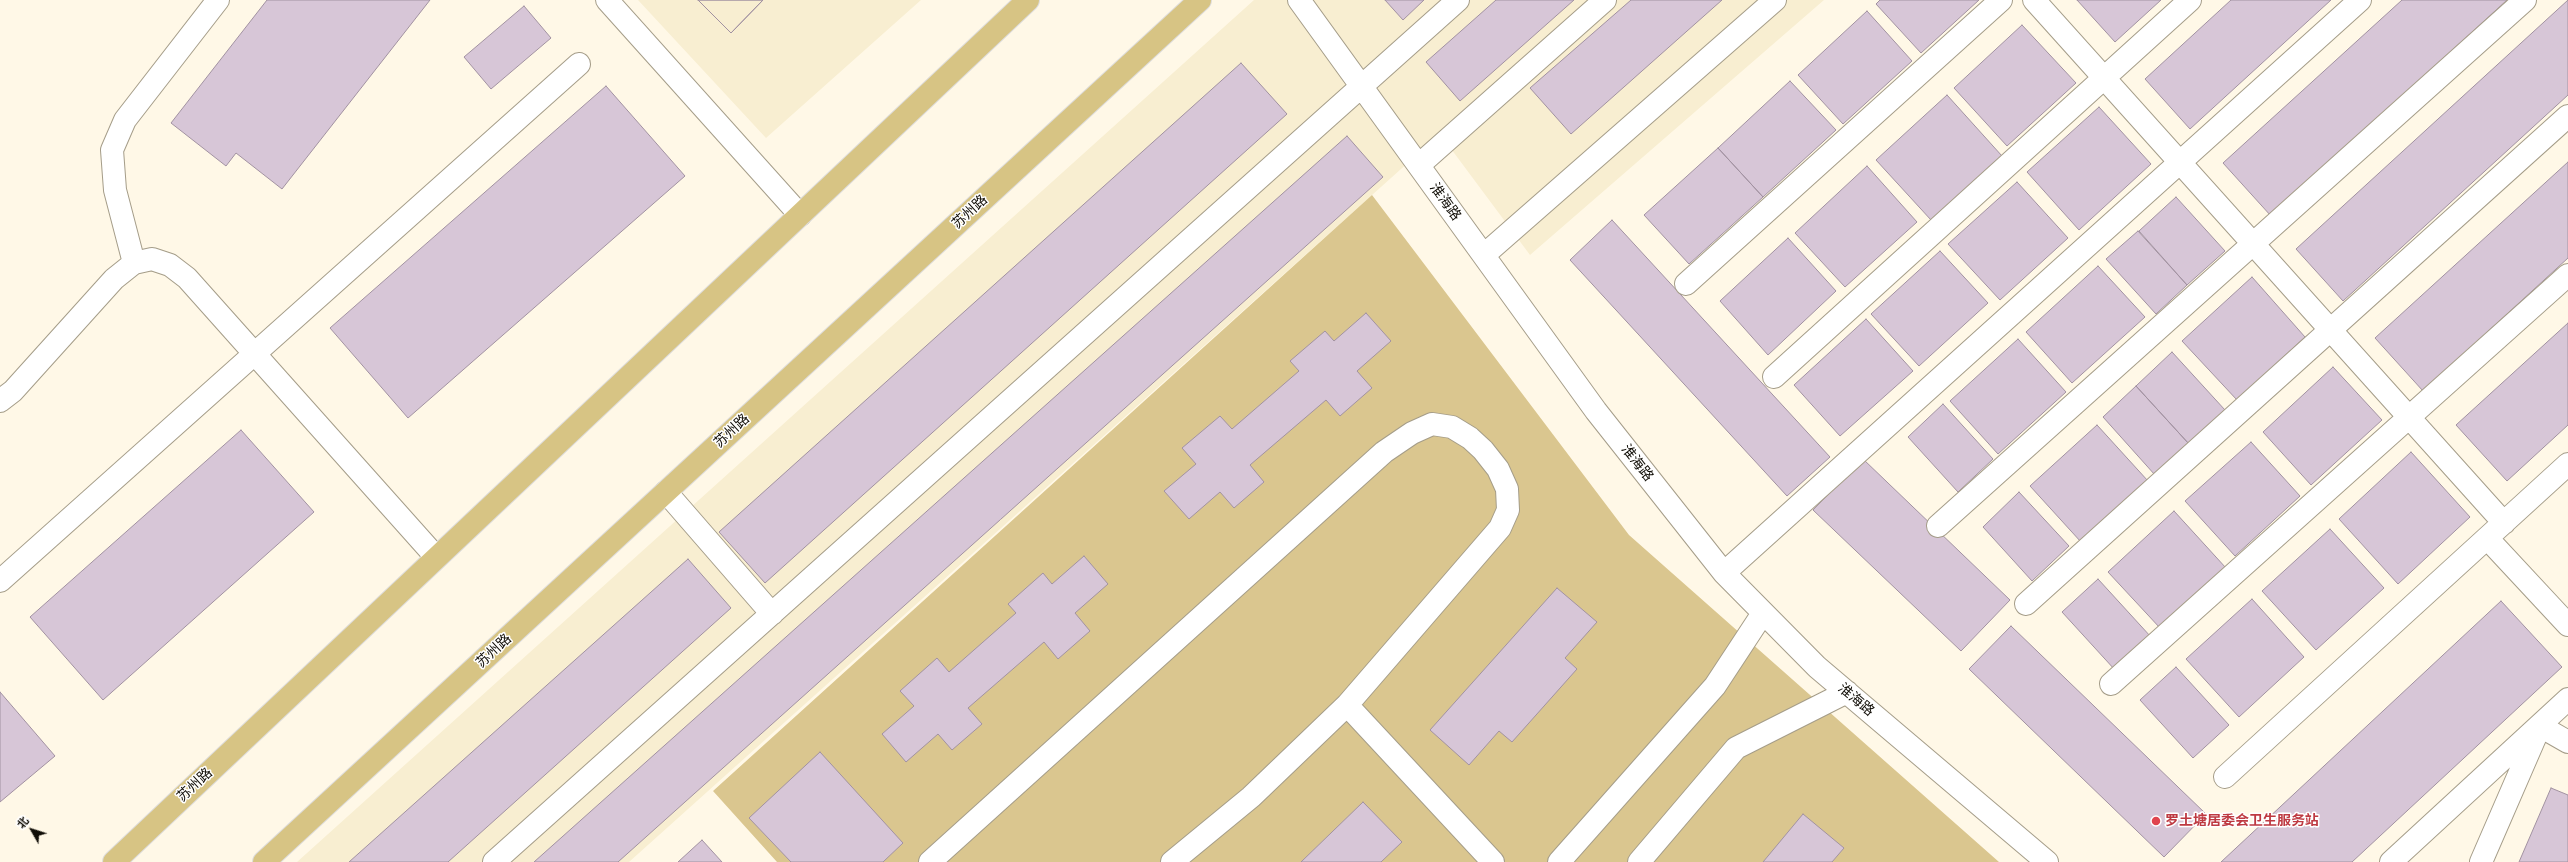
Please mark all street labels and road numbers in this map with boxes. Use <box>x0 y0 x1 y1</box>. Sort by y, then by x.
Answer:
street label: 淮海路 <box>1426 180 1464 224</box>
street label: 苏州路 <box>949 192 991 232</box>
street label: 苏州路 <box>711 411 753 451</box>
street label: 淮海路 <box>1617 441 1657 485</box>
street label: 苏州路 <box>473 631 515 671</box>
street label: 淮海路 <box>1835 680 1877 720</box>
street label: 苏州路 <box>174 765 216 805</box>

